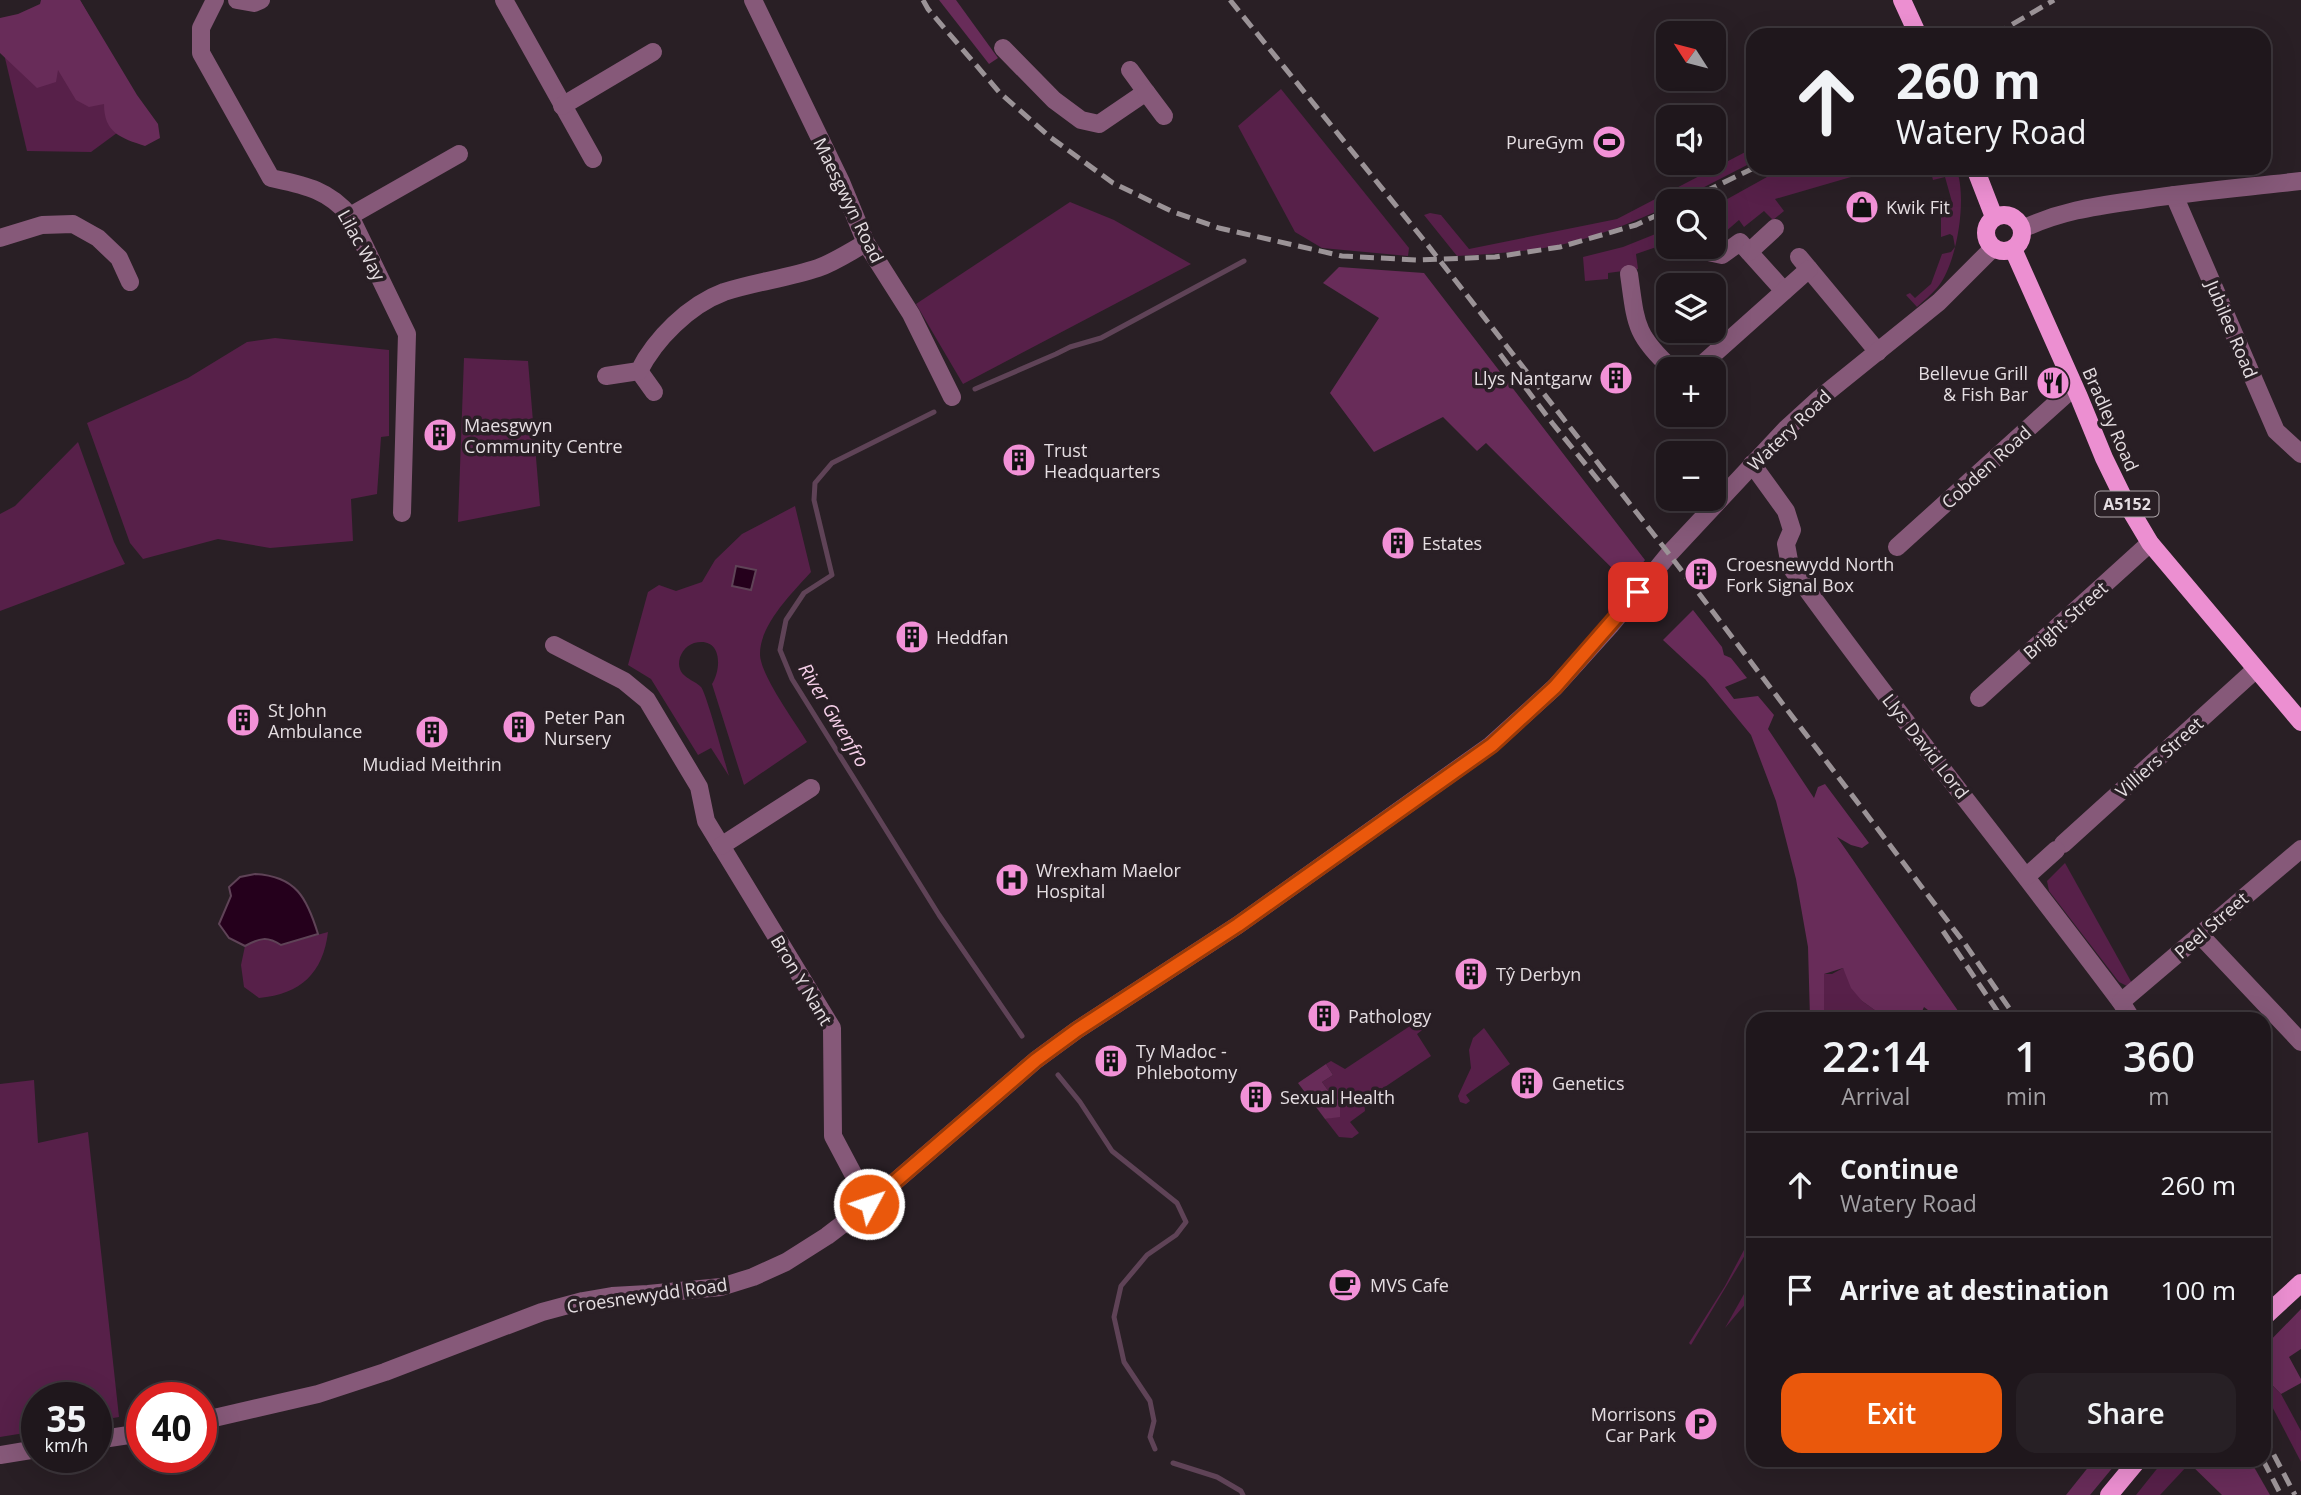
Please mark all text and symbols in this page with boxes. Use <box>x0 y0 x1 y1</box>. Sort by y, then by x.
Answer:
north arrow <box>1656 21 1726 91</box>
map controls <box>1656 21 1726 511</box>
text: 260 m <box>1896 47 2041 113</box>
icon: ahead <box>1781 56 1872 147</box>
button: sound <box>1656 105 1726 175</box>
text: Watery Road <box>1896 110 2086 153</box>
sports icon: PureGym <box>1590 123 1628 161</box>
place label: PureGym <box>1506 130 1584 154</box>
street label: Maesgwyn Road <box>808 133 890 267</box>
shop icon: Kwik Fit <box>1843 188 1881 226</box>
button: search <box>1656 189 1726 259</box>
place label: Kwik Fit <box>1886 195 1950 219</box>
street label: Lilac Way <box>333 205 392 286</box>
button: layers <box>1656 273 1726 343</box>
street label: Jubilee Road <box>2200 275 2263 381</box>
button: + <box>1656 357 1726 427</box>
building icon: Llys Nantgarw <box>1597 359 1635 397</box>
place label: Bellevue Grill & Fish Bar <box>1918 361 2029 406</box>
street label: Bradley Road <box>2077 363 2145 475</box>
restaurant icon: Bellevue Grill & Fish Bar <box>2034 364 2072 402</box>
place label: Llys Nantgarw <box>1474 366 1592 390</box>
street label: Watery Road <box>1742 384 1836 476</box>
place label: Maesgwyn Community Centre <box>464 413 623 458</box>
building icon: Maesgwyn Community Centre <box>421 416 459 454</box>
street label: Cobden Road <box>1936 420 2036 514</box>
place label: Trust Headquarters <box>1044 438 1160 483</box>
building icon: Trust Headquarters <box>1000 441 1038 479</box>
button: − <box>1656 441 1726 511</box>
road number: A5152 <box>2096 491 2158 516</box>
building icon: Estates <box>1379 524 1417 562</box>
place label: Estates <box>1422 531 1482 555</box>
place label: Croesnewydd North Fork Signal Box <box>1726 552 1894 597</box>
building icon: Croesnewydd North Fork Signal Box <box>1682 555 1720 593</box>
pin <box>1608 562 1668 622</box>
icon: arrive <box>1619 573 1657 611</box>
street label: Bright Street <box>2018 576 2112 664</box>
building icon: Heddfan <box>893 618 931 656</box>
place label: Heddfan <box>936 625 1009 649</box>
water label: River Gwenfro <box>793 658 875 772</box>
street label: Llys David Lord <box>1877 689 1975 803</box>
place label: St John Ambulance <box>268 698 362 743</box>
building icon: St John Ambulance <box>224 701 262 739</box>
place label: Peter Pan Nursery <box>544 705 625 750</box>
building icon: Peter Pan Nursery <box>500 708 538 746</box>
street label: Villiers Street <box>2110 711 2208 803</box>
building icon: Mudiad Meithrin <box>413 713 451 751</box>
place label: Mudiad Meithrin <box>362 752 502 776</box>
place label: Wrexham Maelor Hospital <box>1036 858 1182 903</box>
hospital icon: Wrexham Maelor Hospital <box>993 861 1031 899</box>
street label: Peel Street <box>2169 886 2253 964</box>
street label: Bron Y Nant <box>766 930 838 1030</box>
building icon: Tŷ Derbyn <box>1452 955 1490 993</box>
place label: Tŷ Derbyn <box>1496 962 1581 986</box>
building icon: Pathology <box>1305 997 1343 1035</box>
place label: Pathology <box>1348 1004 1432 1028</box>
text: 22:14 <box>1822 1027 1930 1084</box>
text: 1 <box>2014 1027 2038 1084</box>
text: 360 <box>2123 1027 2195 1084</box>
place label: Ty Madoc - Phlebotomy <box>1136 1039 1238 1084</box>
building icon: Ty Madoc - Phlebotomy <box>1092 1042 1130 1080</box>
building icon: Genetics <box>1508 1064 1546 1102</box>
place label: Genetics <box>1552 1071 1625 1095</box>
building icon: Sexual Health <box>1237 1078 1275 1116</box>
text: Arrival <box>1841 1080 1910 1112</box>
text: min <box>2006 1080 2047 1112</box>
text: m <box>2148 1080 2170 1112</box>
place label: Sexual Health <box>1280 1085 1395 1109</box>
text: Continue <box>1840 1151 1959 1187</box>
icon: ahead <box>1781 1166 1819 1204</box>
position arrow <box>832 1167 906 1241</box>
text: 260 m <box>2161 1167 2236 1203</box>
text: Watery Road <box>1840 1187 1977 1219</box>
cafe icon: MVS Cafe <box>1326 1266 1364 1304</box>
icon: arrive <box>1781 1271 1819 1309</box>
street label: Croesnewydd Road <box>565 1272 729 1318</box>
text: Arrive at destination <box>1840 1272 2109 1308</box>
text: 100 m <box>2161 1272 2236 1308</box>
place label: MVS Cafe <box>1370 1273 1449 1297</box>
button: Exit <box>1781 1373 2002 1453</box>
button: Share <box>2016 1373 2236 1453</box>
speed limit sign: 40 <box>126 1382 217 1473</box>
text: 35 <box>46 1395 87 1442</box>
place label: Morrisons Car Park <box>1591 1402 1677 1447</box>
parking icon: Morrisons Car Park <box>1682 1405 1720 1443</box>
text: km/h <box>45 1433 88 1457</box>

